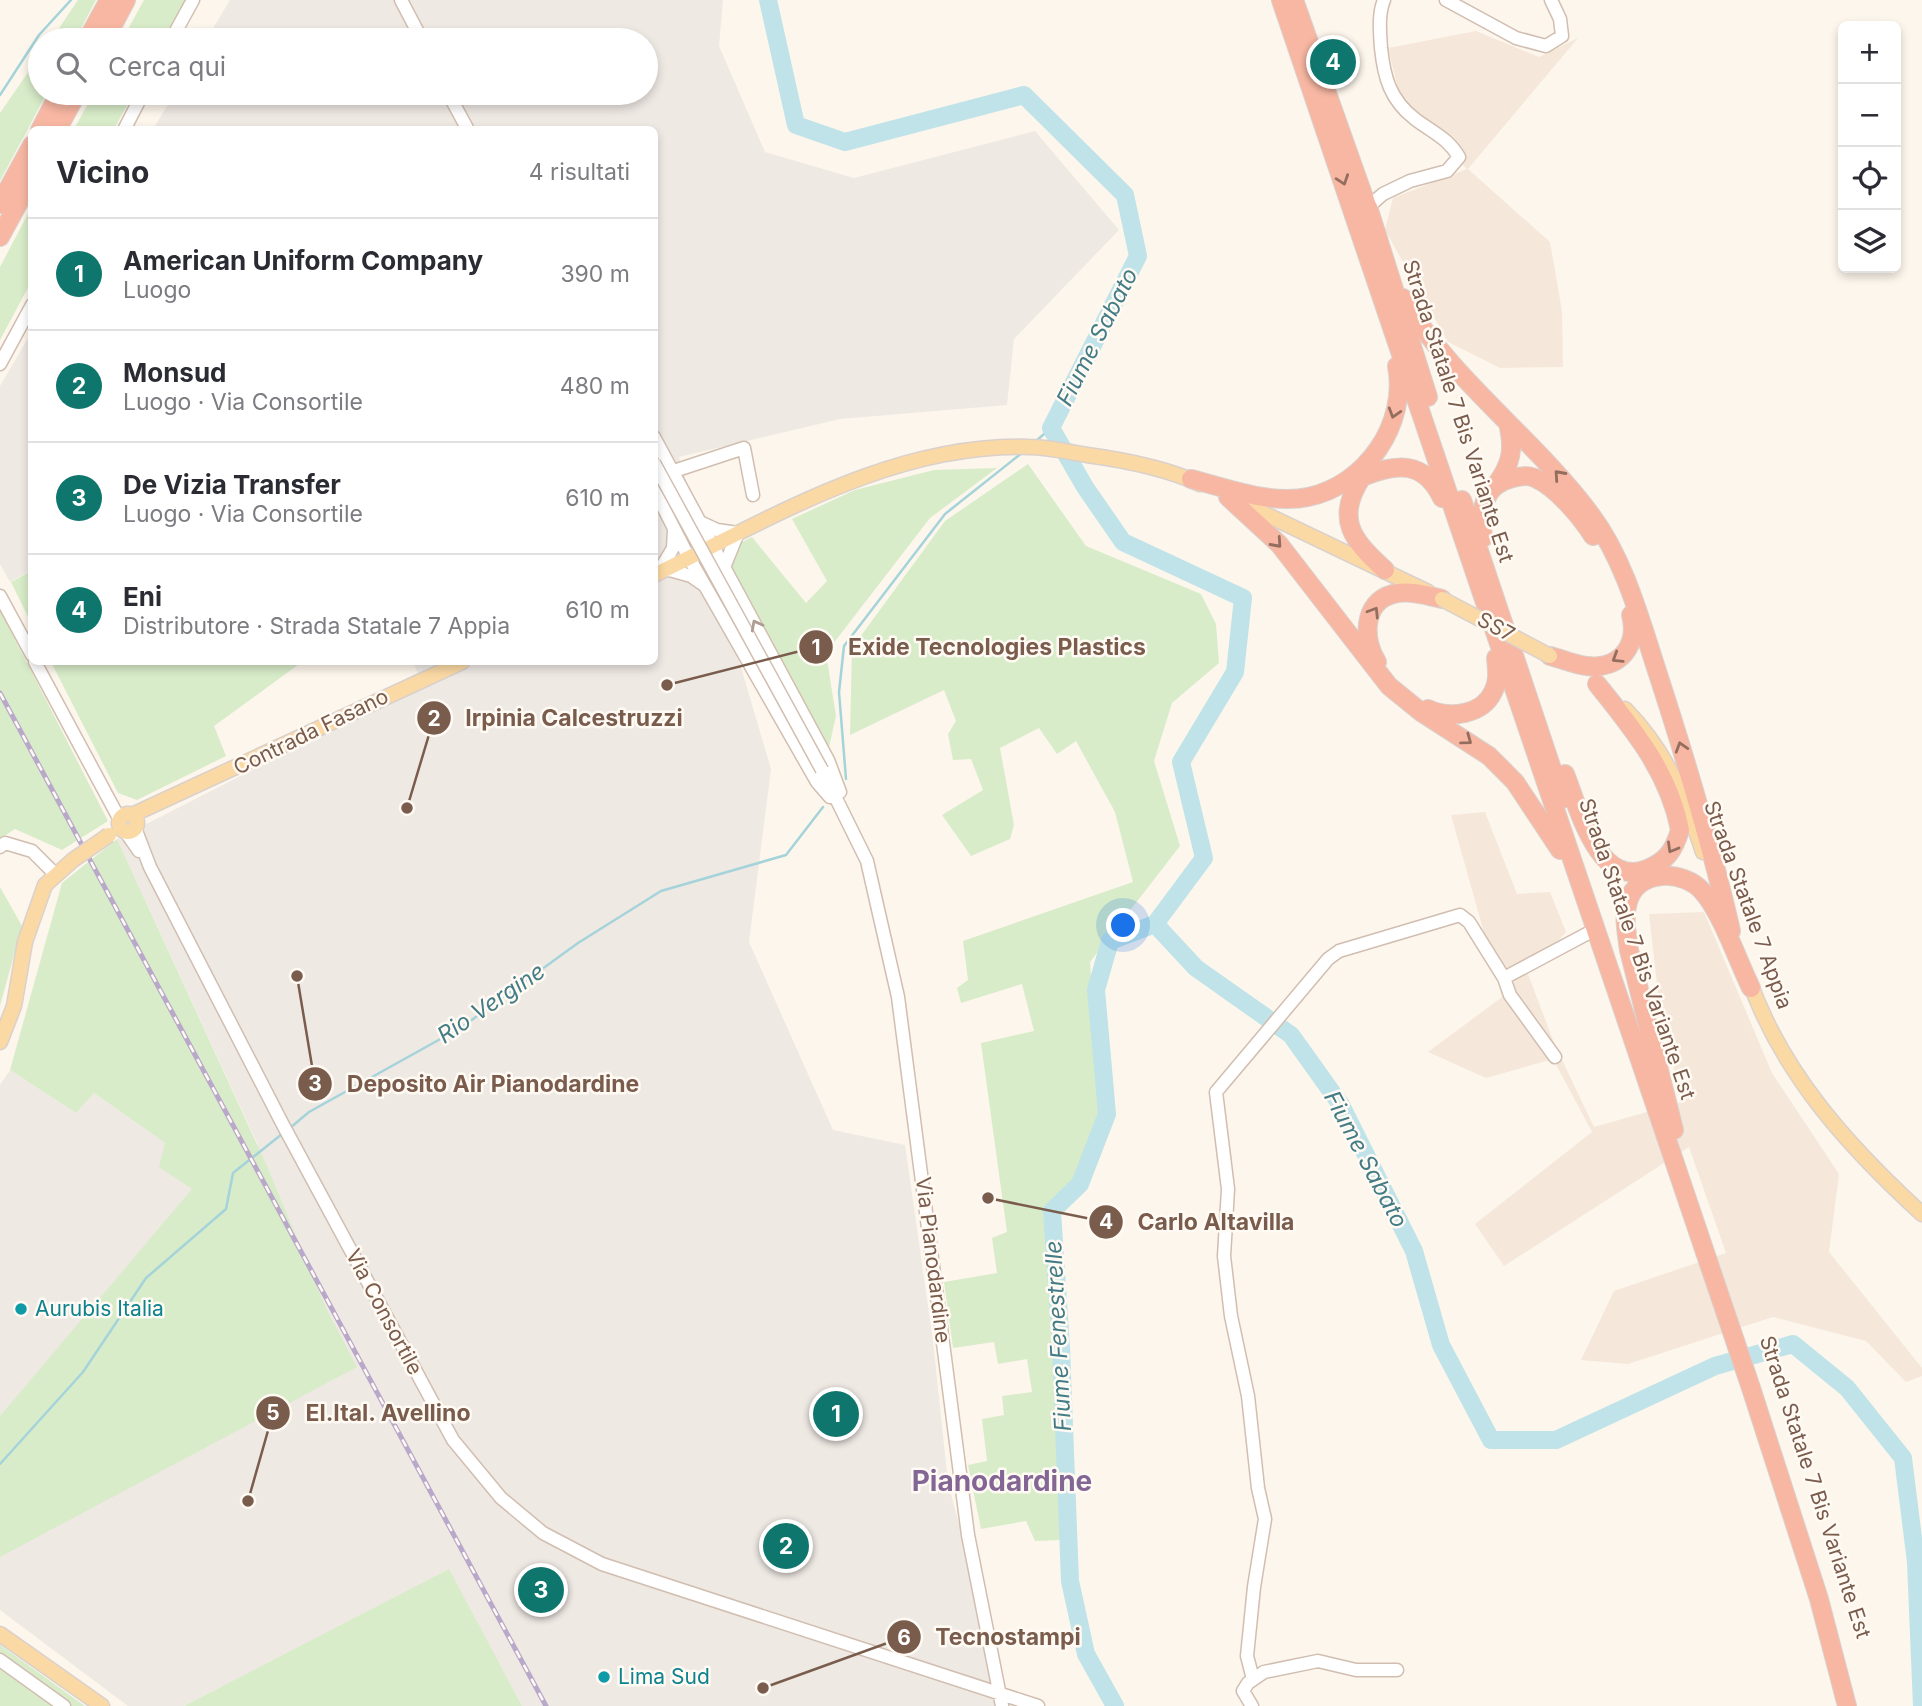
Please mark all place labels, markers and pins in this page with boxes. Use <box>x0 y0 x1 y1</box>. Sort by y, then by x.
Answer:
pin: 4 <box>1310 36 1356 88</box>
callout: Exide Tecnologies Plastics <box>799 625 1160 669</box>
callout: Irpinia Calcestruzzi <box>416 696 697 740</box>
callout: Deposito Air Pianodardine <box>298 1062 653 1106</box>
callout: Carlo Altavilla <box>1088 1200 1308 1244</box>
place label: Aurubis Italia <box>35 1296 164 1321</box>
marker: Aurubis Italia <box>13 1301 29 1317</box>
pin: 1 <box>813 1388 859 1440</box>
callout: El.Ital. Avellino <box>256 1391 485 1435</box>
pin: 2 <box>763 1520 809 1572</box>
pin: 3 <box>518 1564 564 1616</box>
callout: Tecnostampi <box>886 1615 1095 1659</box>
place label: Lima Sud <box>618 1664 710 1689</box>
marker: Lima Sud <box>596 1669 612 1685</box>

